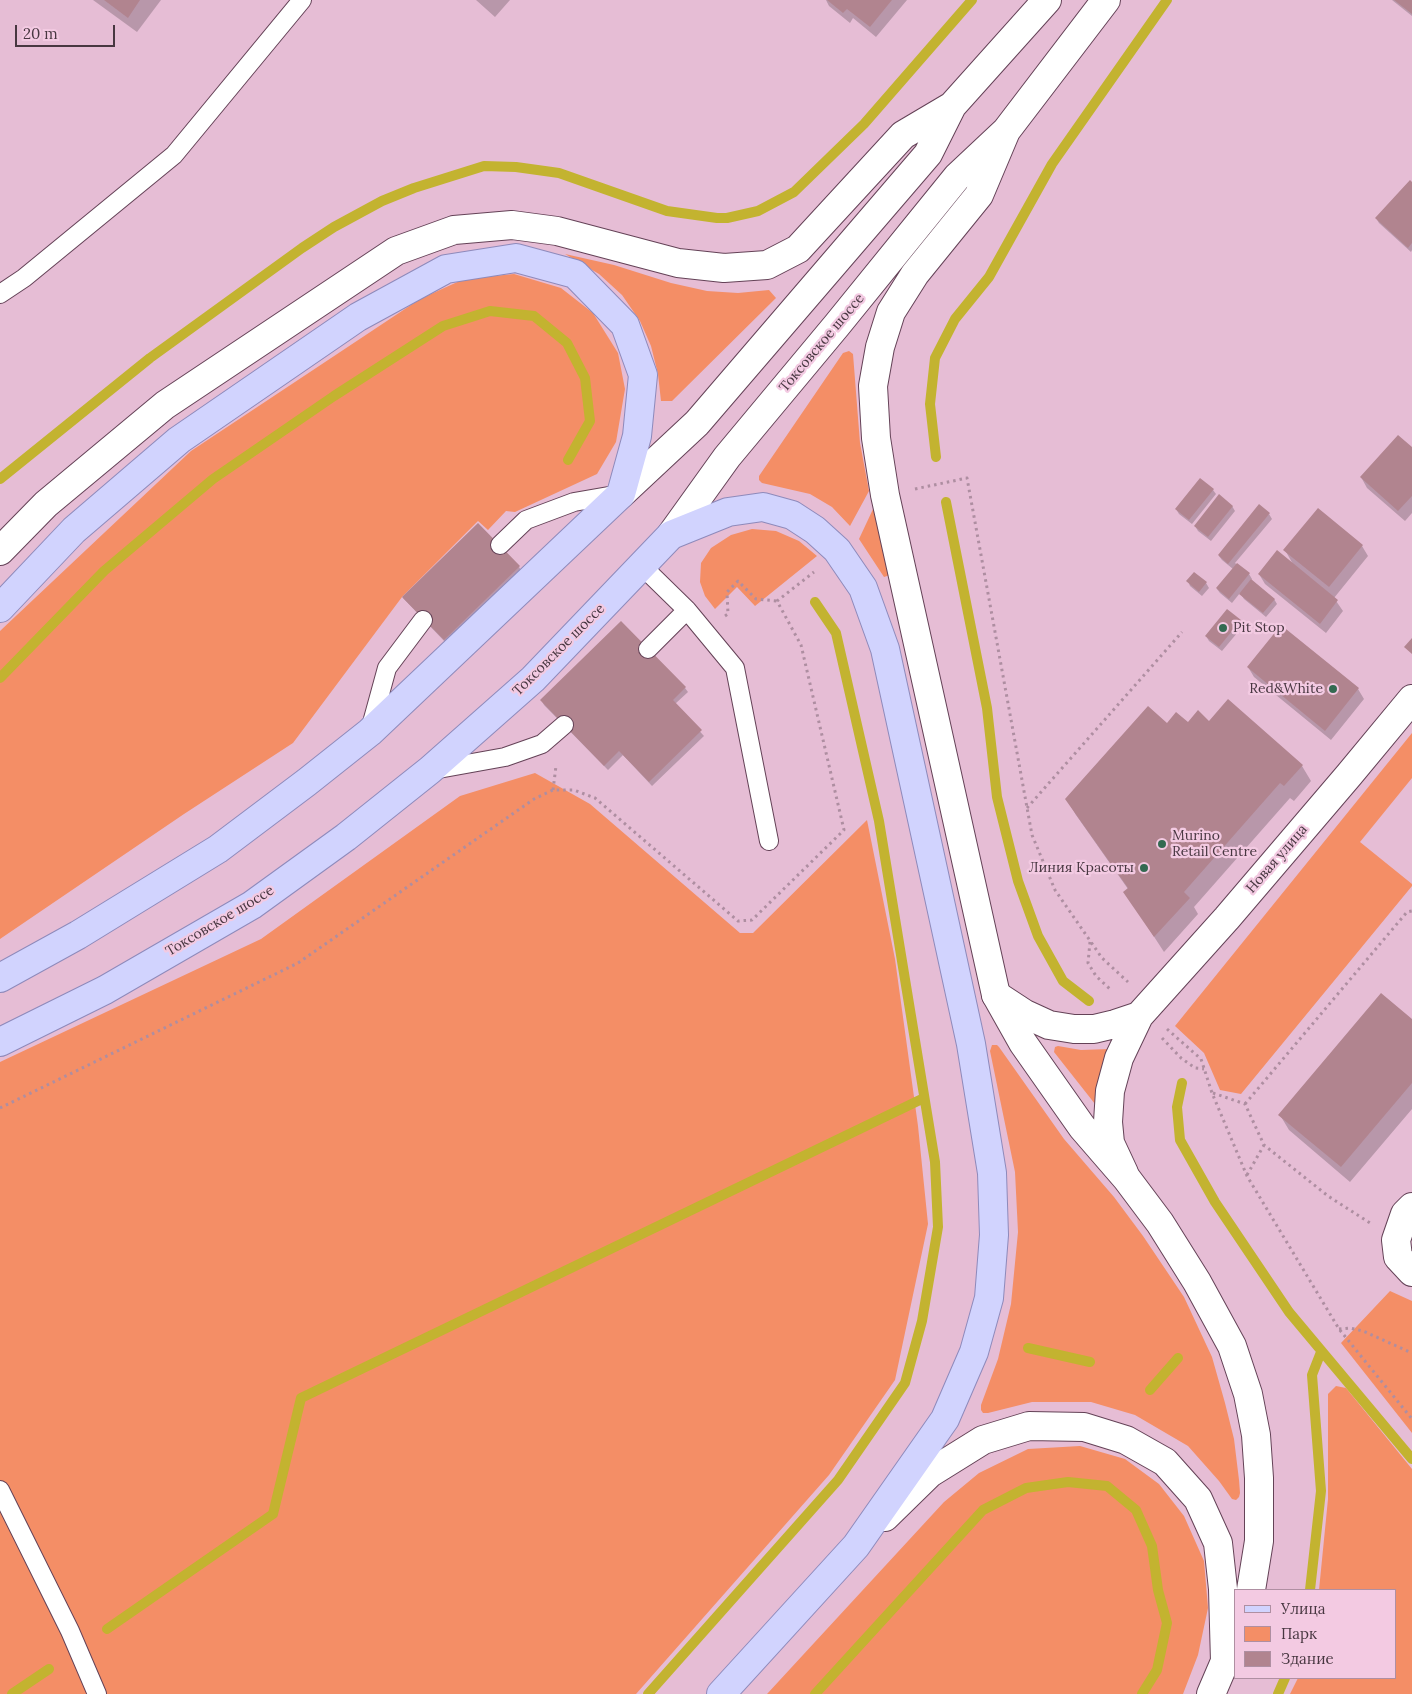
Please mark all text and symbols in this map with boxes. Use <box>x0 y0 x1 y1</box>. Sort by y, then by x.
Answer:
scale bar <box>18 15 118 47</box>
text: 20 m <box>23 24 58 43</box>
street label: Токсовское шоссе <box>776 290 868 396</box>
street label: Токсовское шоссе <box>509 600 609 700</box>
place label: Pit Stop <box>1233 620 1285 636</box>
marker: Pit Stop <box>1217 622 1229 634</box>
place label: Red&White <box>1249 681 1323 697</box>
marker: Red&White <box>1327 683 1339 695</box>
street label: Новая улица <box>1243 821 1311 897</box>
place label: Murino Retail Centre <box>1172 828 1257 860</box>
marker: Murino Retail Centre <box>1156 838 1168 850</box>
place label: Линия Красоты <box>1029 860 1134 876</box>
marker: Линия Красоты <box>1138 862 1150 874</box>
street label: Токсовское шоссе <box>163 882 277 960</box>
legend <box>1234 1589 1397 1679</box>
text: Улица <box>1281 1599 1325 1618</box>
text: Парк <box>1281 1624 1317 1643</box>
text: Здание <box>1281 1649 1334 1668</box>

